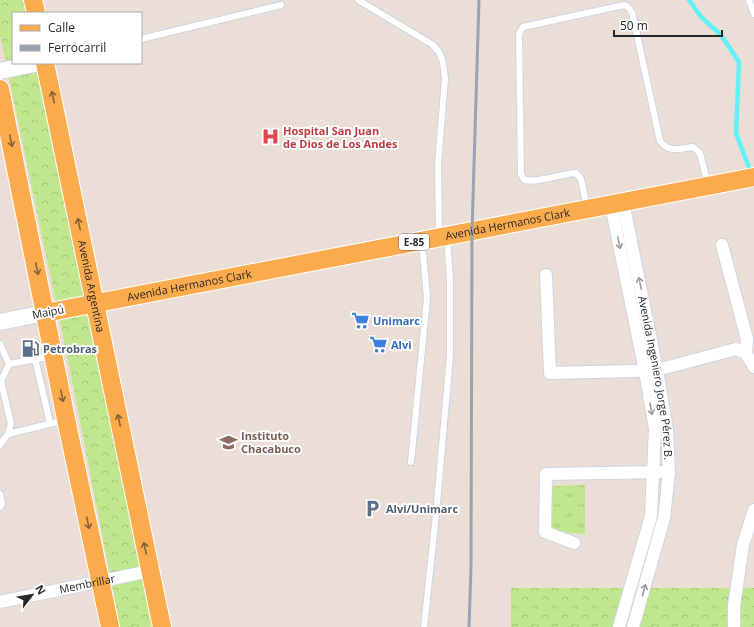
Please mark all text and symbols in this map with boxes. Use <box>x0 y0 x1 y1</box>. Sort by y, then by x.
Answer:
legend <box>12 12 142 64</box>
scale bar <box>614 12 722 38</box>
text: 50 m <box>620 17 648 34</box>
text: Calle <box>48 19 75 36</box>
text: Ferrocarril <box>48 39 106 56</box>
one-way arrow <box>48 91 56 104</box>
place label: Hospital San Juan de Dios de Los Andes <box>283 123 398 151</box>
hospital icon: Hospital San Juan de Dios de Los Andes <box>260 127 280 147</box>
one-way arrow <box>7 134 15 147</box>
street label: Avenida Hermanos Clark <box>444 204 571 243</box>
one-way arrow <box>75 218 83 231</box>
road number: E-85 <box>399 234 429 250</box>
one-way arrow <box>615 236 623 249</box>
street label: Avenida Argentina <box>75 239 109 334</box>
one-way arrow <box>33 262 41 275</box>
street label: Avenida Hermanos Clark <box>126 265 253 304</box>
one-way arrow <box>635 277 643 290</box>
street label: Avenida Ingeniero Jorge Pérez B. <box>635 294 676 460</box>
street label: Maipú <box>31 301 65 322</box>
supermarket icon: Unimarc <box>350 311 370 331</box>
place label: Unimarc <box>373 313 420 328</box>
supermarket icon: Alvi <box>368 335 388 355</box>
place label: Alvi <box>391 337 412 352</box>
fuel station icon: Petrobras <box>20 339 40 359</box>
place label: Petrobras <box>43 341 98 356</box>
one-way arrow <box>58 389 66 402</box>
one-way arrow <box>648 402 656 415</box>
one-way arrow <box>115 414 123 427</box>
place label: Instituto Chacabuco <box>241 428 301 456</box>
school or university icon: Instituto Chacabuco <box>218 432 238 452</box>
parking icon: Alvi/Unimarc <box>363 499 383 519</box>
place label: Alvi/Unimarc <box>386 501 458 516</box>
one-way arrow <box>84 517 92 530</box>
one-way arrow <box>141 542 149 555</box>
street label: Membrillar <box>58 570 117 597</box>
north arrow <box>12 575 52 615</box>
text: N <box>32 582 50 597</box>
one-way arrow <box>641 583 648 596</box>

